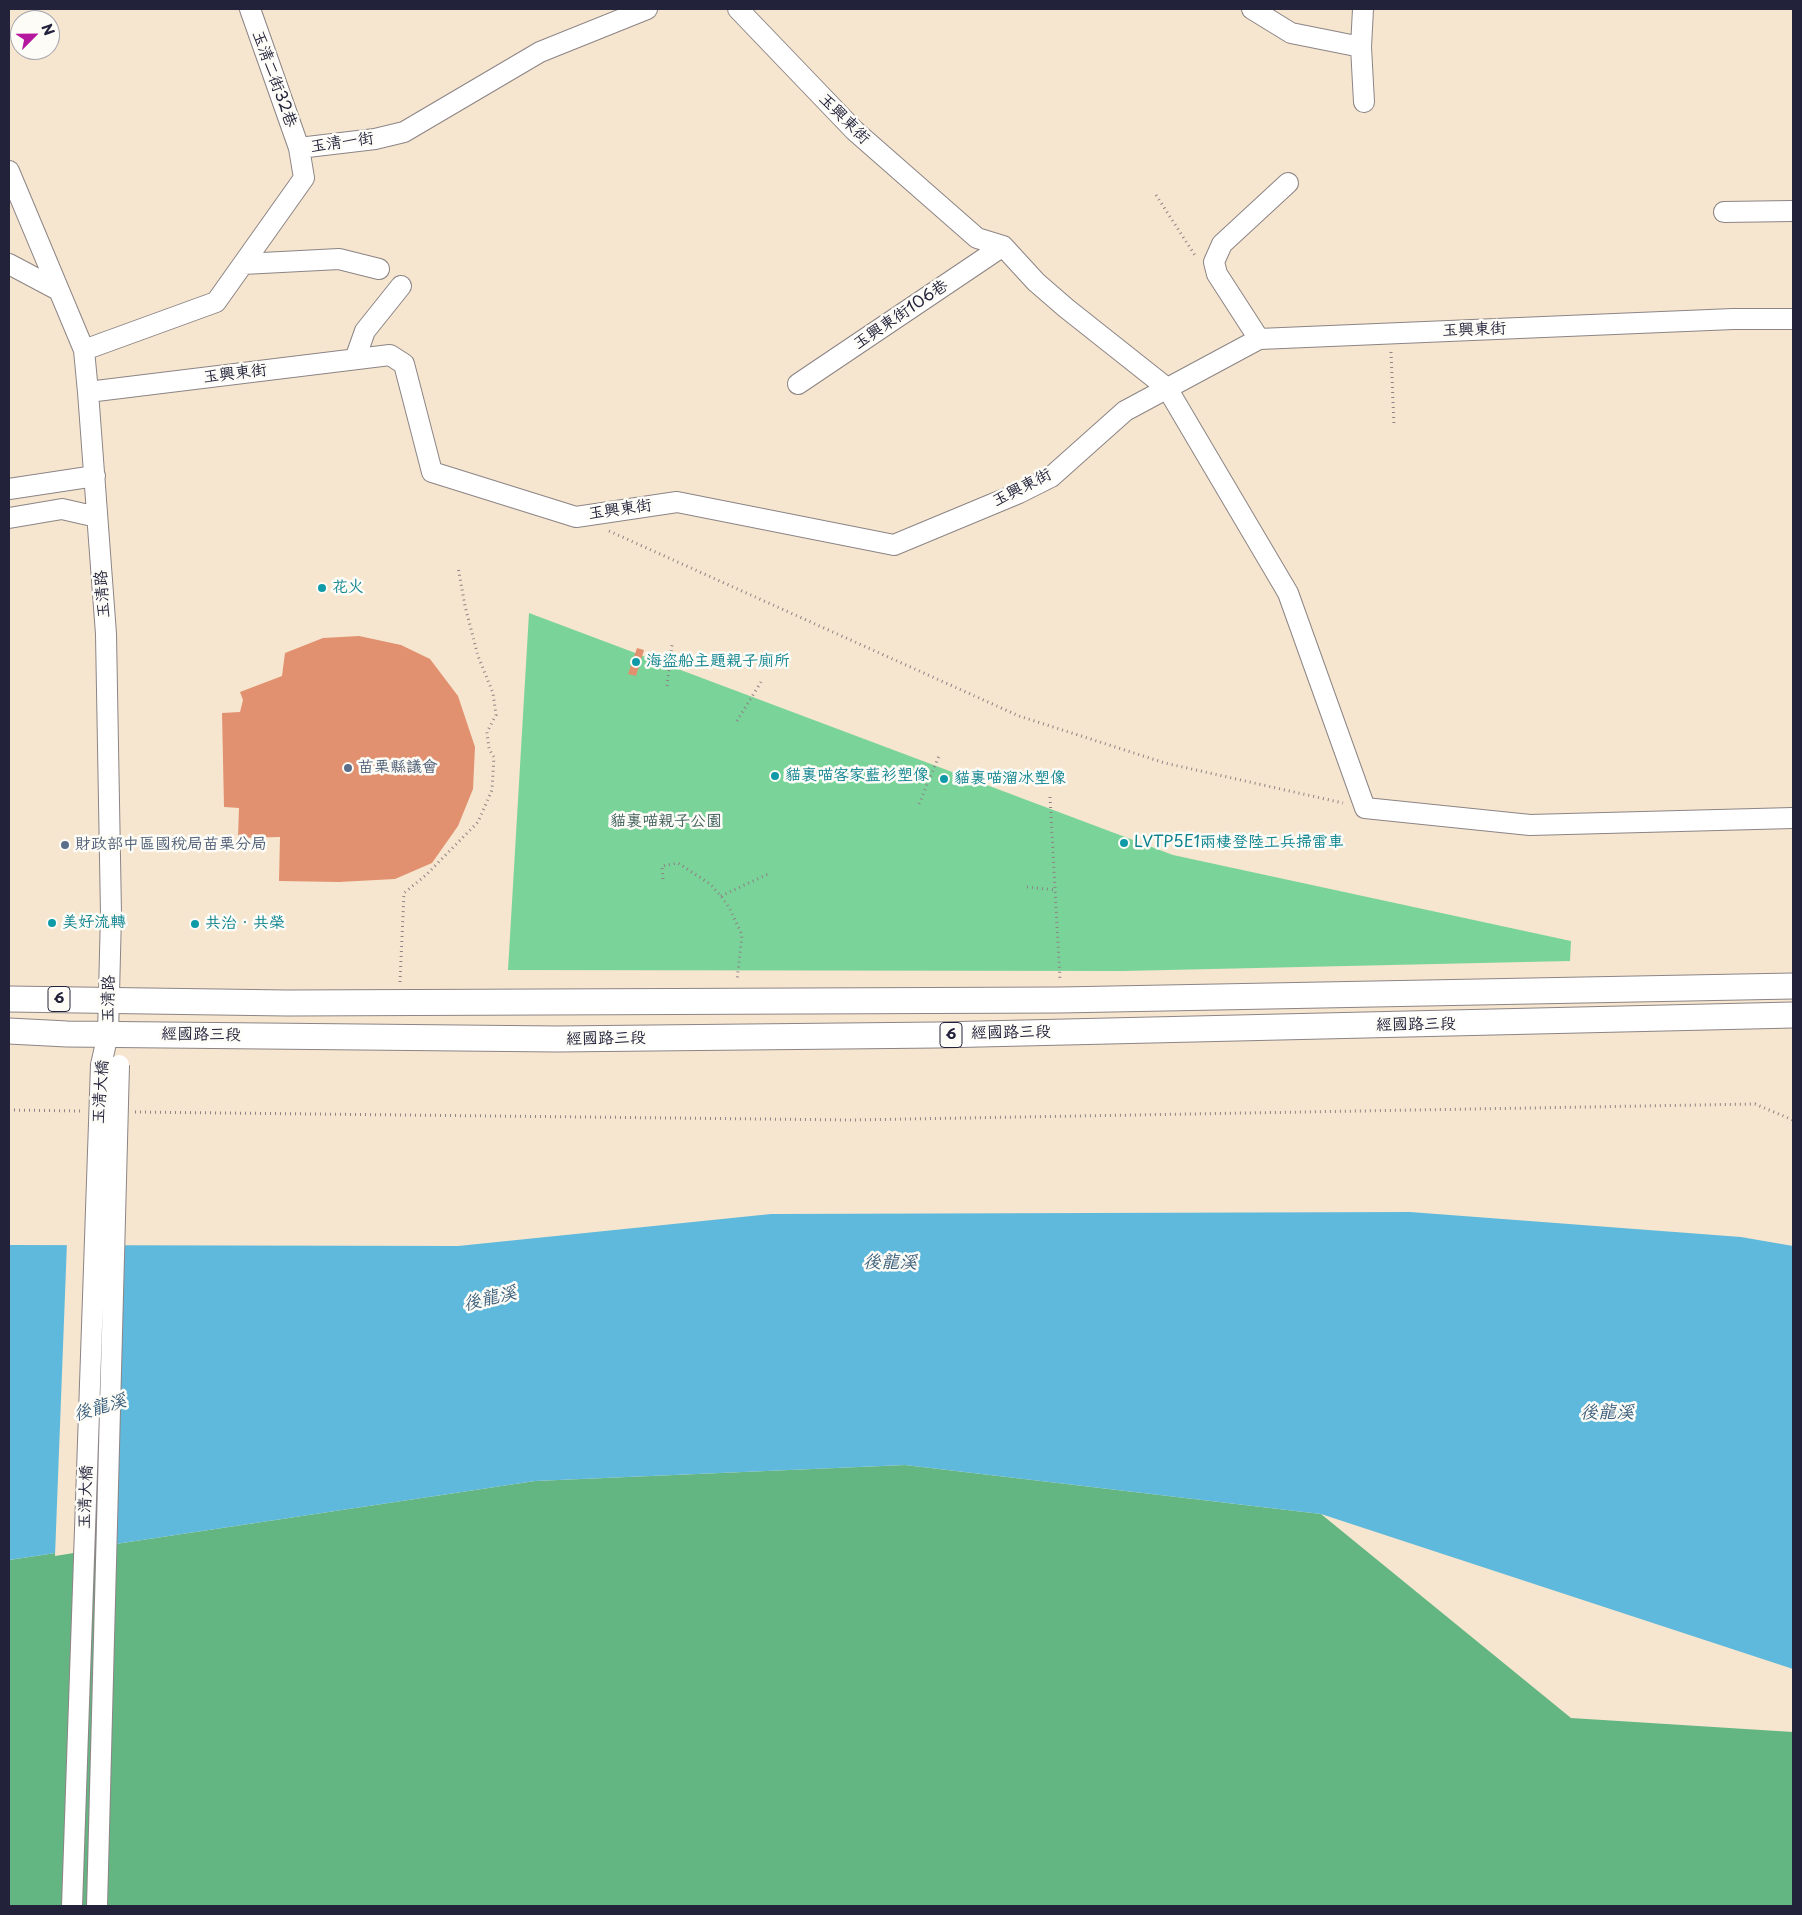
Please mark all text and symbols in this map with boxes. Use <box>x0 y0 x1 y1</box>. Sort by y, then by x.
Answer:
north arrow <box>10 10 60 60</box>
text: N <box>37 20 60 39</box>
street label: 玉清二街32巷 <box>248 28 300 130</box>
street label: 玉興東街 <box>815 90 873 148</box>
street label: 玉清一街 <box>309 129 375 157</box>
street label: 玉興東街106巷 <box>850 276 952 354</box>
street label: 玉興東街 <box>1442 319 1506 341</box>
street label: 玉興東街 <box>202 361 268 387</box>
street label: 玉興東街 <box>989 465 1055 511</box>
street label: 玉興東街 <box>587 496 653 524</box>
street label: 玉清路 <box>92 569 114 619</box>
place label: 花火 <box>332 578 364 598</box>
marker: 花火 <box>316 582 328 594</box>
place label: 海盜船主題親子廁所 <box>646 652 790 672</box>
marker: 海盜船主題親子廁所 <box>630 656 642 668</box>
place label: 苗栗縣議會 <box>358 758 438 778</box>
marker: 苗栗縣議會 <box>342 762 354 774</box>
place label: 貓裏喵客家藍衫塑像 <box>785 766 929 786</box>
place label: 貓裏喵溜冰塑像 <box>954 769 1066 789</box>
marker: 貓裏喵客家藍衫塑像 <box>769 770 781 782</box>
marker: 貓裏喵溜冰塑像 <box>938 773 950 785</box>
park label: 貓裏喵親子公園 <box>610 812 722 832</box>
place label: LVTP5E1兩棲登陸工兵掃雷車 <box>1134 833 1344 853</box>
place label: 財政部中區國稅局苗栗分局 <box>75 835 267 855</box>
marker: LVTP5E1兩棲登陸工兵掃雷車 <box>1118 837 1130 849</box>
marker: 財政部中區國稅局苗栗分局 <box>59 839 71 851</box>
place label: 美好流轉 <box>62 913 126 933</box>
place label: 共治‧共榮 <box>205 914 285 934</box>
marker: 美好流轉 <box>46 917 58 929</box>
marker: 共治‧共榮 <box>189 918 201 930</box>
street label: 玉清路 <box>99 975 119 1023</box>
road number: 6 <box>48 986 70 1012</box>
street label: 經國路三段 <box>1376 1015 1456 1035</box>
road number: 6 <box>940 1022 962 1048</box>
street label: 經國路三段 <box>971 1023 1051 1043</box>
street label: 經國路三段 <box>161 1025 241 1045</box>
street label: 經國路三段 <box>566 1029 646 1049</box>
street label: 玉清大橋 <box>89 1059 113 1125</box>
water label: 後龍溪 <box>863 1252 917 1274</box>
water label: 後龍溪 <box>461 1282 519 1316</box>
water label: 後龍溪 <box>71 1390 129 1426</box>
water label: 後龍溪 <box>1580 1402 1634 1424</box>
street label: 玉清大橋 <box>75 1465 97 1529</box>

